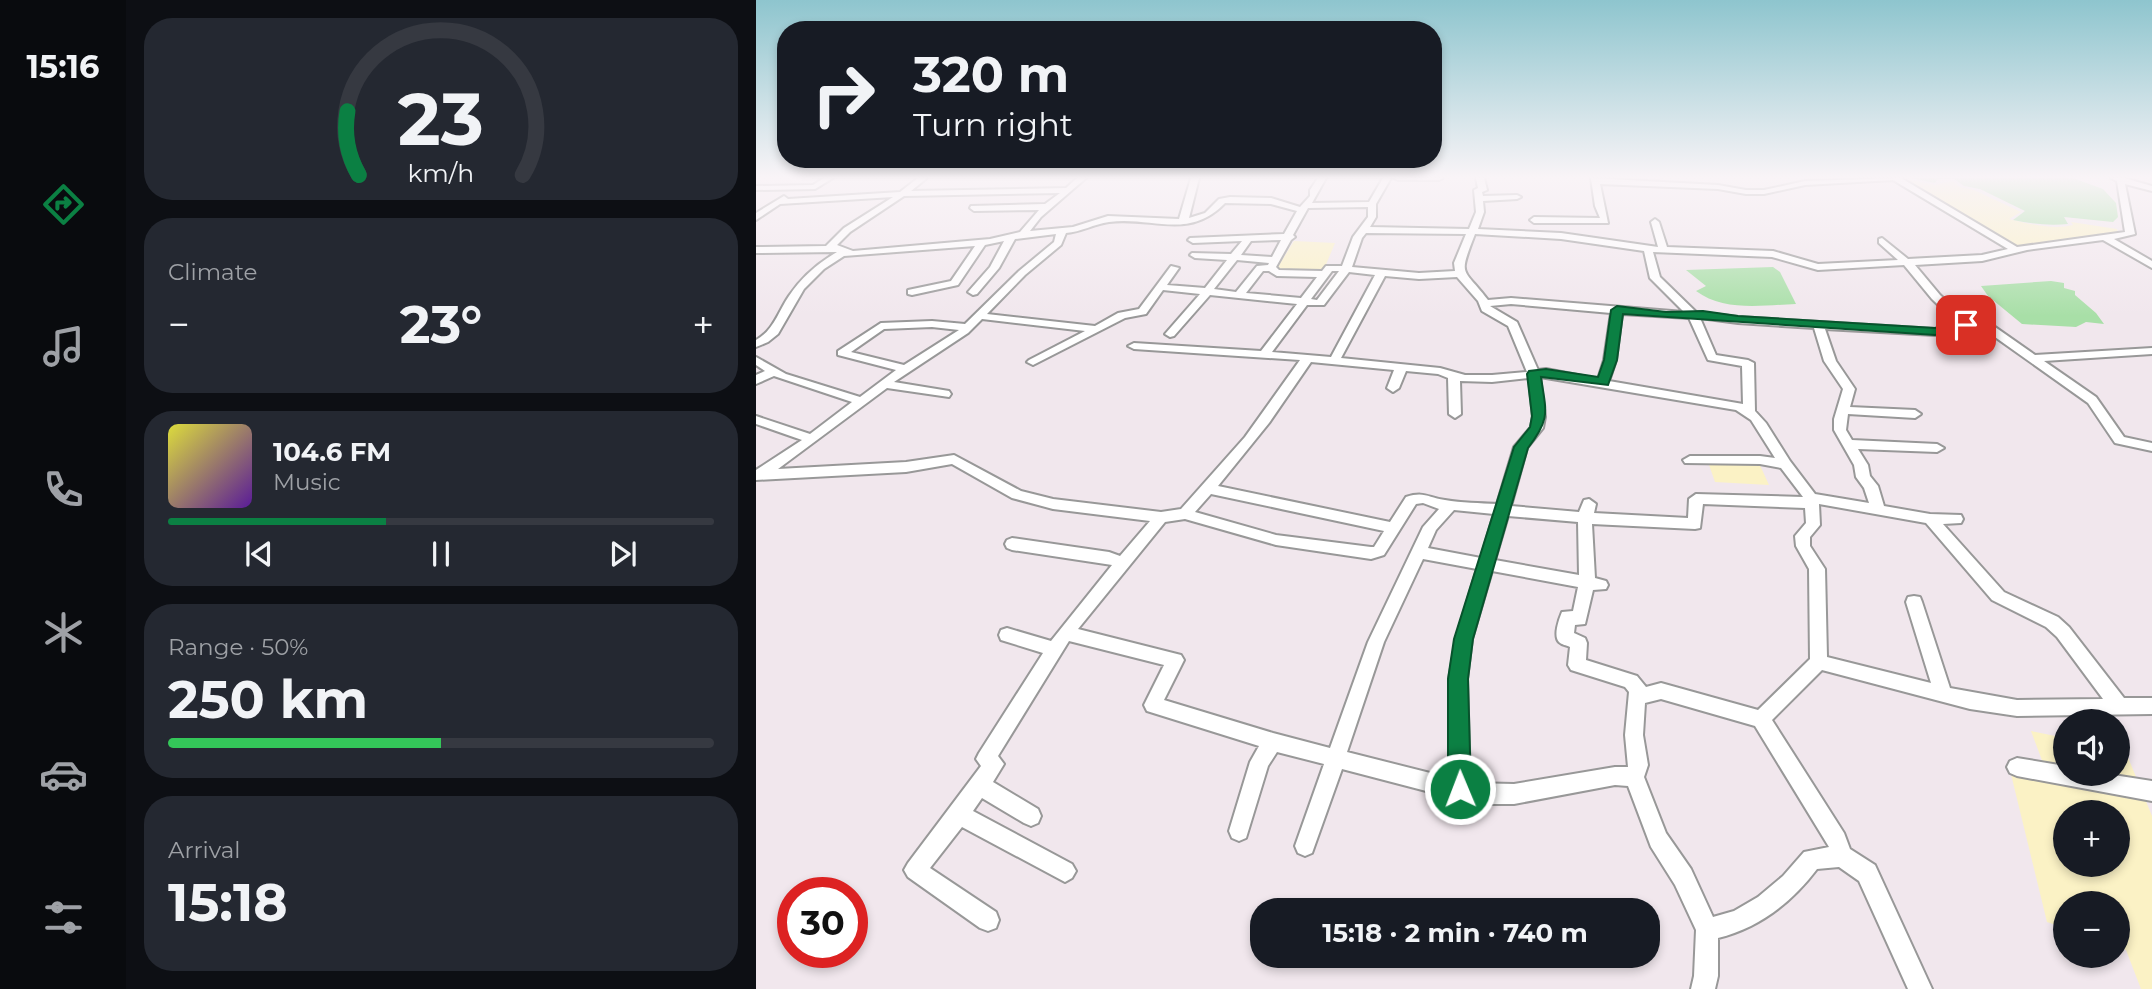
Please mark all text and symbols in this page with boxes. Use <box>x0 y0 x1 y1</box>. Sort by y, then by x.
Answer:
text: 320 m <box>913 45 1069 104</box>
text: 15:16 <box>27 47 99 86</box>
icon: right <box>798 49 889 140</box>
text: 23 <box>398 75 484 163</box>
text: Turn right <box>913 105 1073 144</box>
text: km/h <box>408 158 474 188</box>
icon: directions <box>39 180 88 229</box>
text: Climate <box>168 258 257 286</box>
text: 23° <box>400 293 482 356</box>
pin <box>1936 295 1996 355</box>
text: − <box>168 301 190 348</box>
text: + <box>692 301 714 348</box>
icon: arrive <box>1947 306 1985 344</box>
icon: music <box>39 322 88 371</box>
text: 104.6 FM <box>273 436 391 468</box>
icon: phone <box>39 465 88 514</box>
text: Music <box>273 468 341 496</box>
icon: previous <box>240 535 278 573</box>
icon: pause <box>422 535 460 573</box>
icon: next <box>604 535 642 573</box>
icon: climate <box>39 608 88 657</box>
text: Range · 50% <box>168 633 308 661</box>
text: 250 km <box>168 668 368 731</box>
map controls <box>2053 709 2130 968</box>
button: sound <box>2053 709 2130 786</box>
icon: car <box>39 750 88 799</box>
position arrow <box>1423 752 1497 826</box>
button: + <box>2053 800 2130 877</box>
text: Arrival <box>168 836 241 864</box>
text: 15:18 <box>168 871 288 934</box>
speed limit sign: 30 <box>777 877 868 968</box>
button: − <box>2053 891 2130 968</box>
icon: filters <box>39 893 88 942</box>
text: 15:18 · 2 min · 740 m <box>1322 917 1588 949</box>

